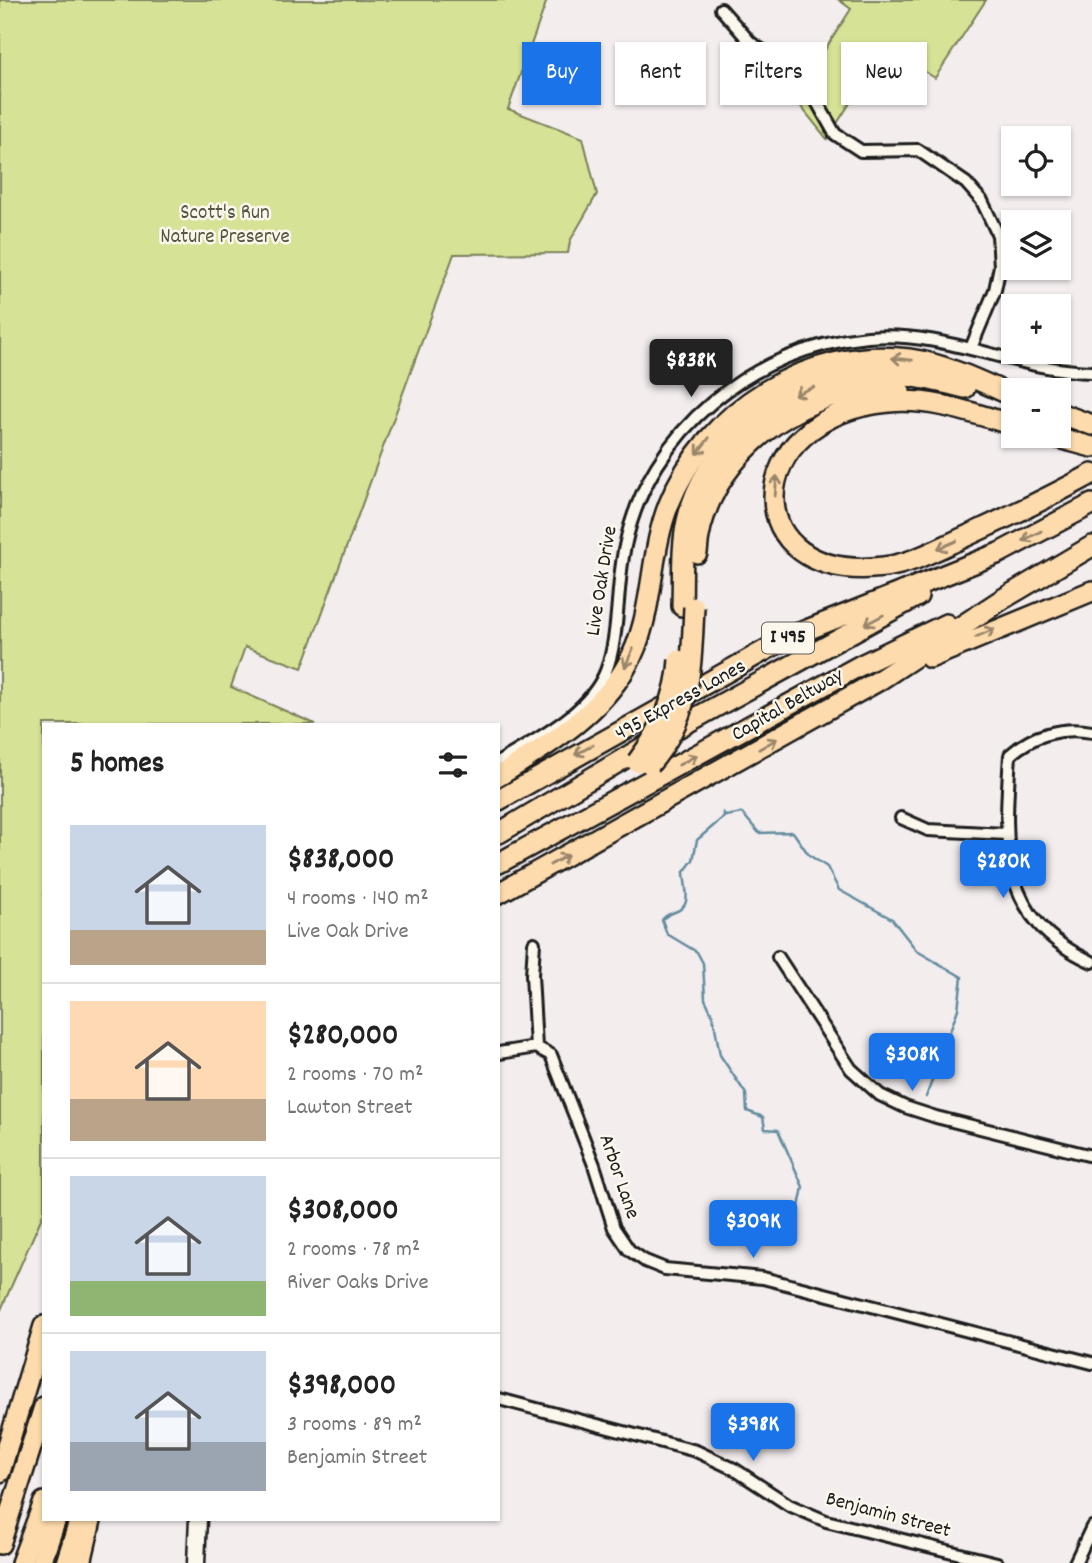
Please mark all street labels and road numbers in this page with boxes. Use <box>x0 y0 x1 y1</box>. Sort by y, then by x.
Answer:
street label: Live Oak Drive <box>580 524 626 638</box>
road number: I 495 <box>762 622 814 653</box>
street label: 495 Express Lanes <box>610 653 752 749</box>
street label: Capital Beltway <box>726 662 850 750</box>
street label: Arbor Lane <box>590 1131 646 1223</box>
street label: Benjamin Street <box>822 1485 954 1547</box>

